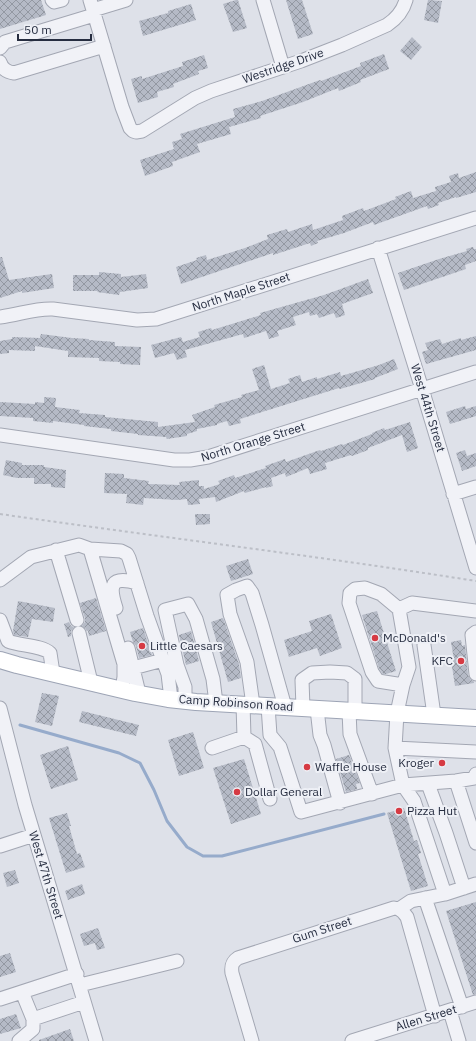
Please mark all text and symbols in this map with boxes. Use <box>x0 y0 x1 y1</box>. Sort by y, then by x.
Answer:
scale bar <box>18 16 91 42</box>
text: 50 m <box>24 22 52 37</box>
street label: Westridge Drive <box>240 44 326 86</box>
street label: North Maple Street <box>190 269 292 314</box>
street label: West 44th Street <box>408 362 449 454</box>
street label: North Orange Street <box>199 419 307 465</box>
place label: McDonald's <box>383 630 446 645</box>
marker: McDonald's <box>370 633 380 643</box>
place label: Little Caesars <box>150 638 223 653</box>
marker: Little Caesars <box>137 641 147 651</box>
place label: KFC <box>431 653 454 668</box>
marker: KFC <box>456 656 466 666</box>
street label: Camp Robinson Road <box>178 691 294 714</box>
place label: Kroger <box>398 755 435 770</box>
marker: Kroger <box>437 758 447 768</box>
place label: Waffle House <box>315 759 387 774</box>
marker: Waffle House <box>302 762 312 772</box>
place label: Dollar General <box>245 784 322 799</box>
marker: Dollar General <box>232 787 242 797</box>
place label: Pizza Hut <box>407 803 457 818</box>
marker: Pizza Hut <box>394 806 404 816</box>
street label: West 47th Street <box>26 829 67 921</box>
street label: Gum Street <box>290 913 353 946</box>
street label: Allen Street <box>393 1001 458 1034</box>

